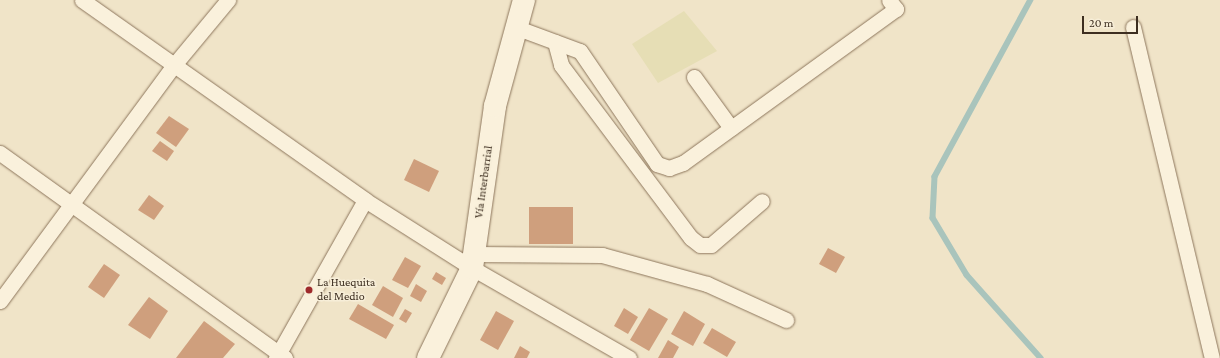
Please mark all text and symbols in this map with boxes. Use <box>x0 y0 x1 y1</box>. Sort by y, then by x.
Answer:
scale bar <box>1084 8 1140 34</box>
text: 20 m <box>1089 16 1113 30</box>
street label: Vía Interbarrial <box>472 145 496 219</box>
place label: La Huequita del Medio <box>317 276 375 304</box>
marker: La Huequita del Medio <box>304 285 314 295</box>

